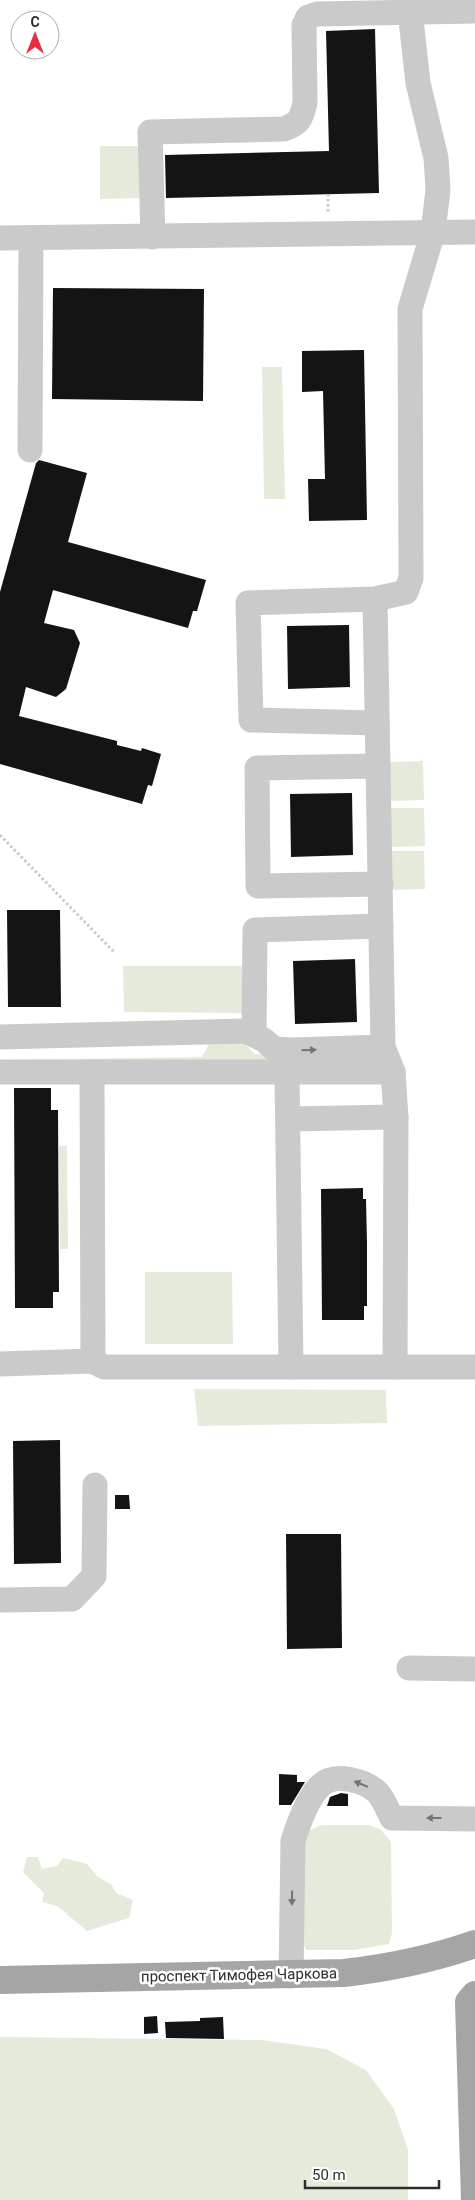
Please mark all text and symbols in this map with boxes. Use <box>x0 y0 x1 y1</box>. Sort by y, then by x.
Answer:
north arrow <box>10 10 60 60</box>
text: С <box>30 14 40 30</box>
one-way arrow <box>302 1045 318 1053</box>
one-way arrow <box>354 1779 368 1787</box>
one-way arrow <box>425 1814 441 1822</box>
one-way arrow <box>288 1890 296 1906</box>
street label: проспект Тимофея Чаркова <box>141 1964 337 1986</box>
scale bar <box>305 2158 439 2190</box>
text: 50 m <box>312 2166 346 2184</box>

